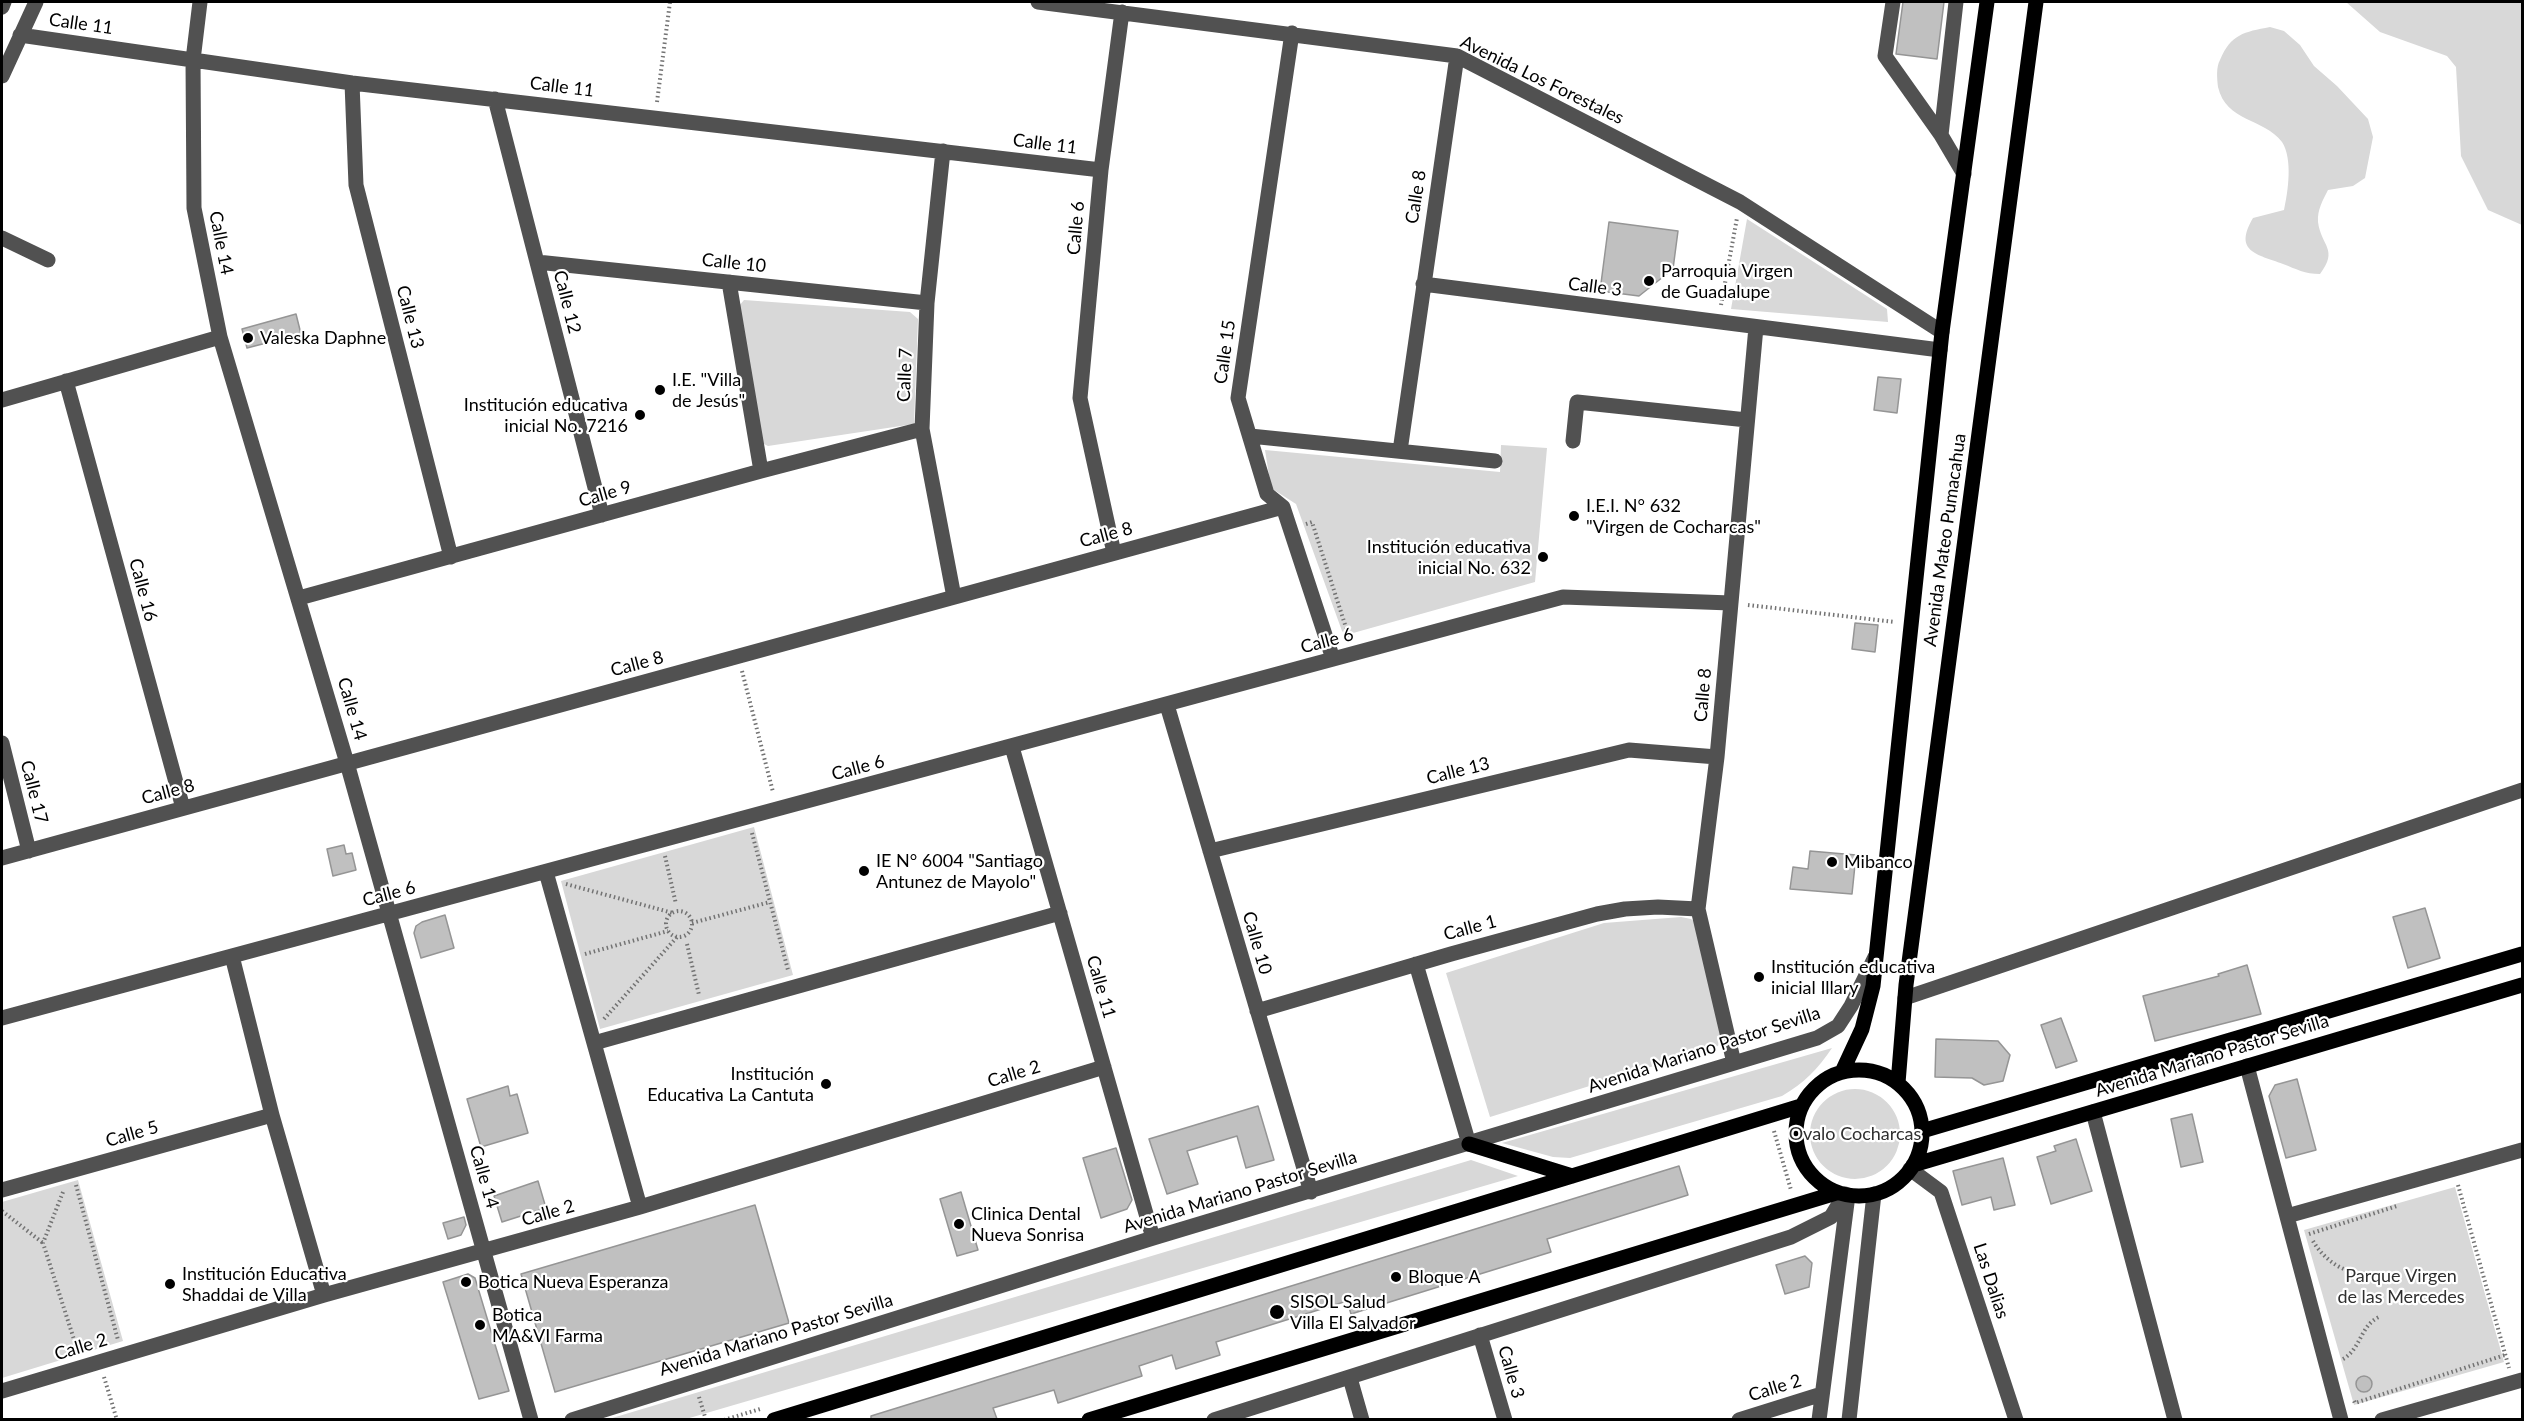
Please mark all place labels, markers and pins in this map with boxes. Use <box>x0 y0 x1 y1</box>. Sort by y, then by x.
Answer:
place label: Parroquia Virgen de Guadalupe <box>1661 260 1793 302</box>
marker: Parroquia Virgen de Guadalupe <box>1642 274 1656 288</box>
place label: Valeska Daphne <box>260 327 386 349</box>
marker: Valeska Daphne <box>241 331 255 345</box>
place label: I.E. "Villa de Jesús" <box>672 369 745 412</box>
marker: I.E. "Villa de Jesús" <box>653 383 667 397</box>
place label: Institución educativa inicial No. 7216 <box>464 394 628 436</box>
marker: Institución educativa inicial No. 7216 <box>633 408 647 422</box>
place label: I.E.I. N° 632 "Virgen de Cocharcas" <box>1586 495 1761 538</box>
marker: I.E.I. N° 632 "Virgen de Cocharcas" <box>1567 509 1581 523</box>
place label: Institución educativa inicial No. 632 <box>1367 536 1531 578</box>
marker: Institución educativa inicial No. 632 <box>1536 550 1550 564</box>
place label: IE N° 6004 "Santiago Antunez de Mayolo" <box>876 850 1043 892</box>
place label: Mibanco <box>1844 851 1913 873</box>
marker: Mibanco <box>1825 855 1839 869</box>
marker: IE N° 6004 "Santiago Antunez de Mayolo" <box>857 864 871 878</box>
place label: Institución educativa inicial Illary <box>1771 956 1935 998</box>
marker: Institución educativa inicial Illary <box>1752 970 1766 984</box>
place label: Institución Educativa La Cantuta <box>647 1063 814 1106</box>
marker: Institución Educativa La Cantuta <box>819 1077 833 1091</box>
place label: Clinica Dental Nueva Sonrisa <box>971 1203 1084 1246</box>
marker: Clinica Dental Nueva Sonrisa <box>952 1217 966 1231</box>
place label: Institución Educativa Shaddai de Villa <box>182 1263 347 1306</box>
place label: Bloque A <box>1408 1266 1480 1288</box>
marker: Bloque A <box>1389 1270 1403 1284</box>
place label: Botica Nueva Esperanza <box>478 1271 668 1293</box>
marker: Botica Nueva Esperanza <box>459 1275 473 1289</box>
marker: Institución Educativa Shaddai de Villa <box>163 1277 177 1291</box>
place label: SISOL Salud Villa El Salvador <box>1290 1291 1415 1334</box>
marker: SISOL Salud Villa El Salvador <box>1268 1303 1286 1321</box>
place label: Botica MA&VI Farma <box>492 1304 603 1346</box>
marker: Botica MA&VI Farma <box>473 1318 487 1332</box>

